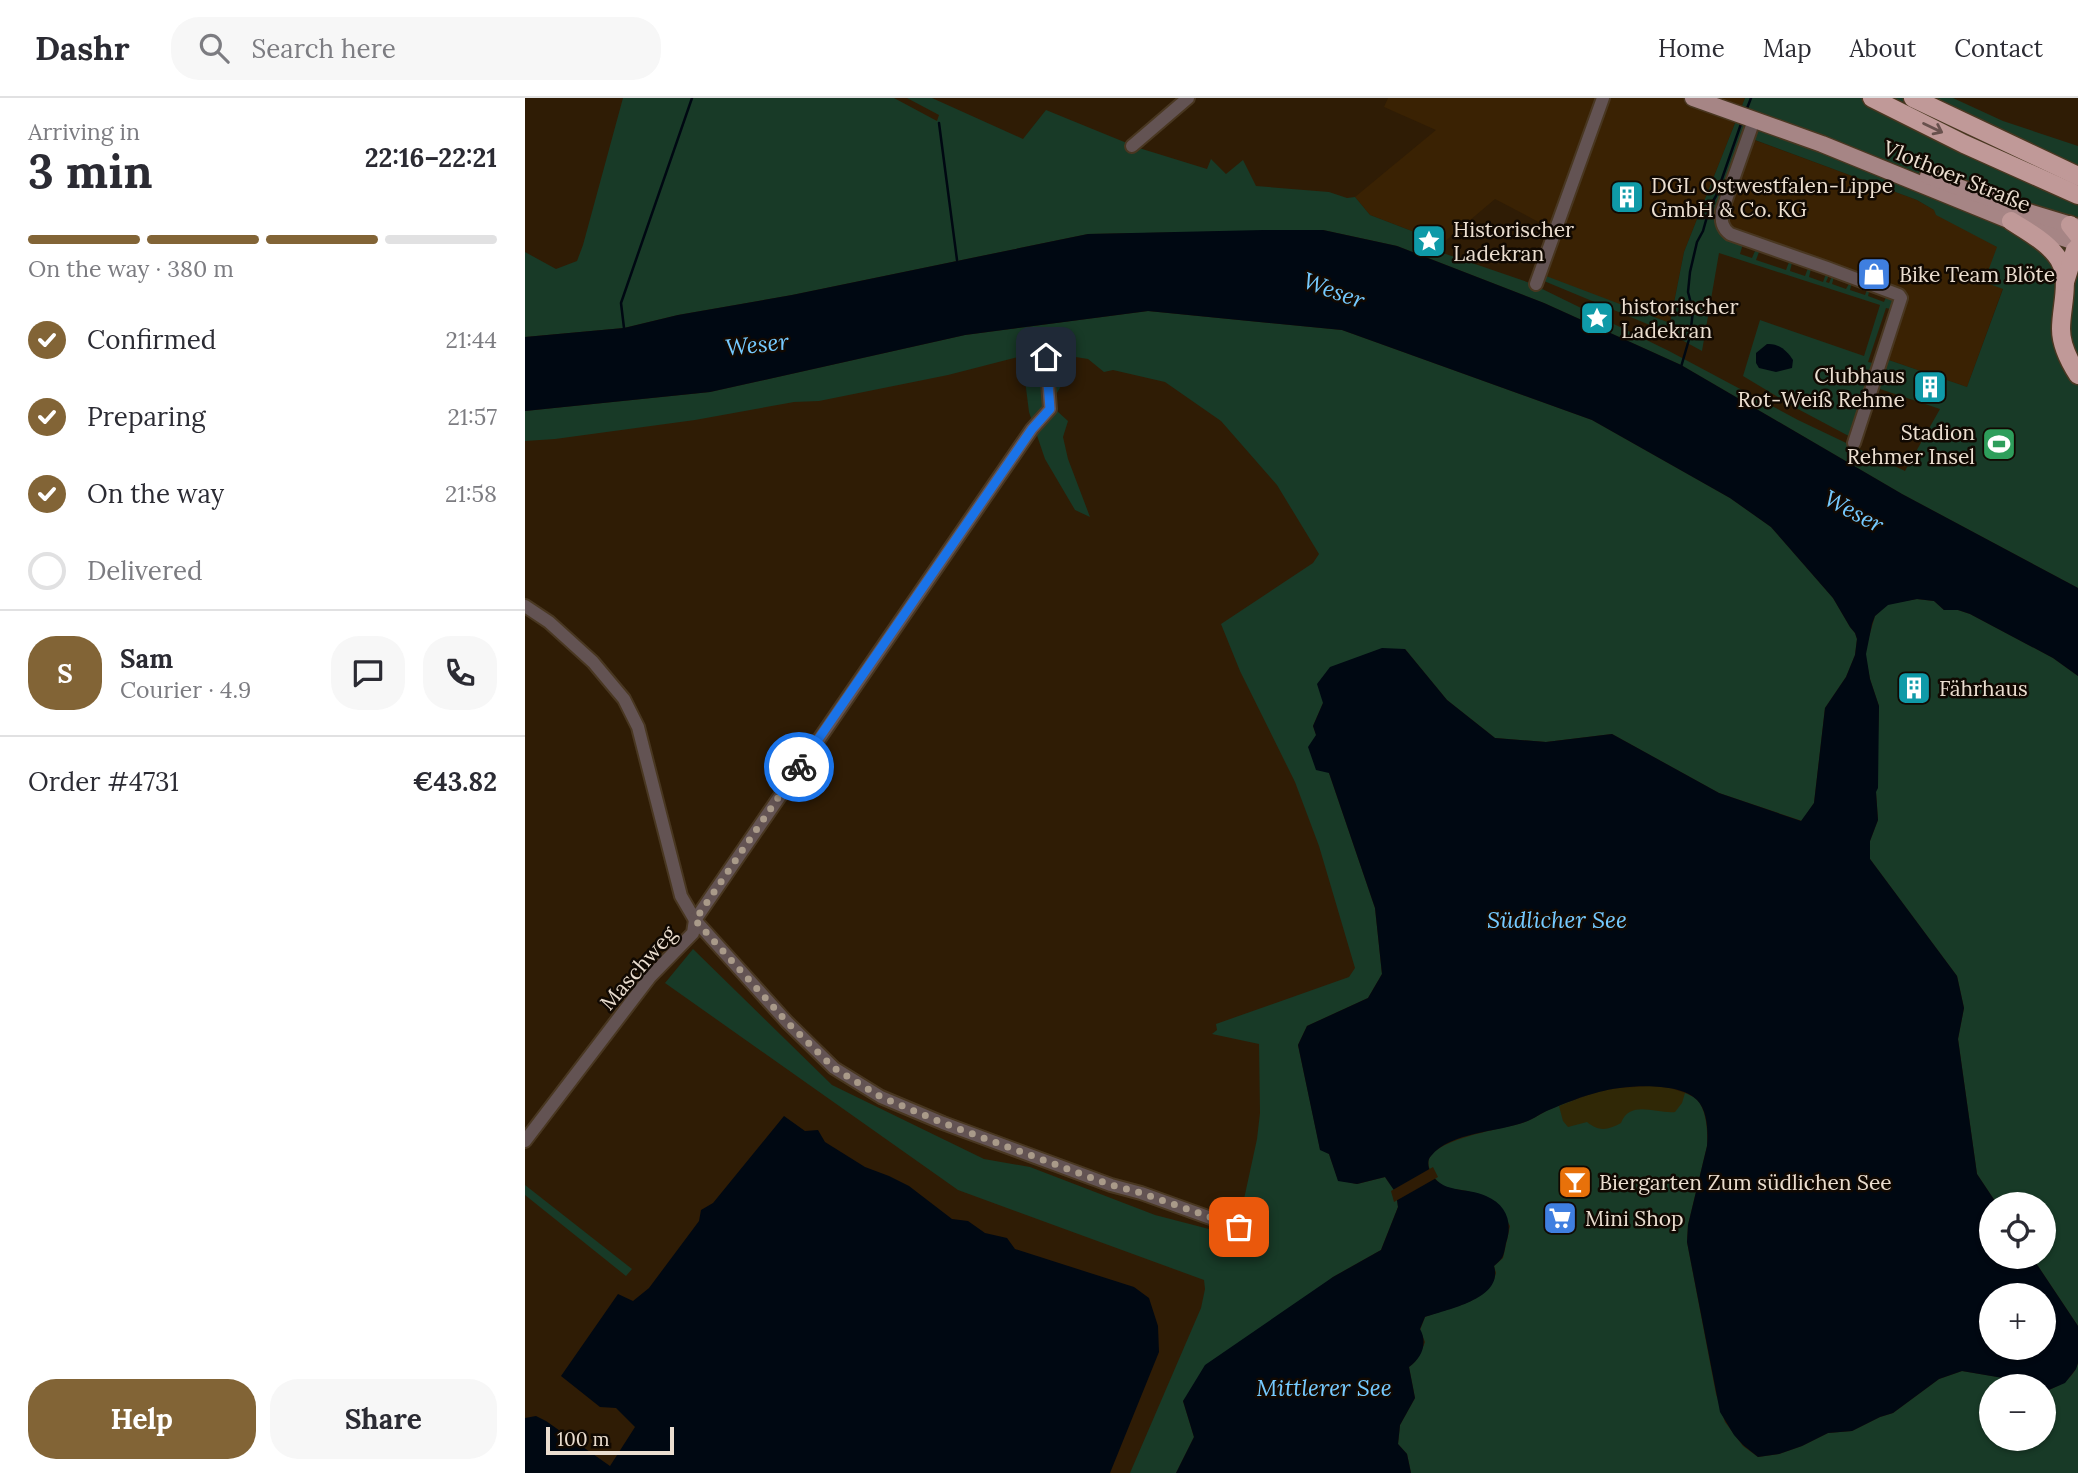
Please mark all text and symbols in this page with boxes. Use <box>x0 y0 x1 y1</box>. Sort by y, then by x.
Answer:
search box <box>171 17 661 80</box>
text: Dashr <box>35 27 129 69</box>
icon: search <box>195 29 233 67</box>
text: Search here <box>251 32 396 65</box>
text: Home <box>1658 33 1725 64</box>
text: Map <box>1763 33 1812 64</box>
text: About <box>1850 33 1916 64</box>
text: Contact <box>1954 33 2043 64</box>
text: Arriving in <box>28 117 140 146</box>
one-way arrow <box>1922 122 1943 136</box>
street label: Vlothoer Straße <box>1878 134 2035 218</box>
text: 22:16–22:21 <box>365 141 497 174</box>
text: 3 min <box>28 142 153 201</box>
place label: DGL Ostwestfalen-Lippe GmbH & Co. KG <box>1651 172 1893 223</box>
building icon: DGL Ostwestfalen-Lippe GmbH & Co. KG <box>1608 178 1646 216</box>
place label: Historischer Ladekran <box>1453 216 1574 267</box>
place icon: Historischer Ladekran <box>1410 222 1448 260</box>
text: On the way · 380 m <box>28 254 234 283</box>
shop icon: Bike Team Blöte <box>1855 255 1893 293</box>
place label: Bike Team Blöte <box>1899 261 2055 288</box>
water label: Weser <box>1299 265 1369 315</box>
place label: historischer Ladekran <box>1621 293 1739 344</box>
place icon: historischer Ladekran <box>1578 299 1616 337</box>
icon: check <box>28 321 66 359</box>
text: Confirmed <box>87 323 216 356</box>
text: 21:44 <box>446 325 497 354</box>
water label: Weser <box>724 326 791 362</box>
pin <box>1016 327 1076 387</box>
icon: home <box>1027 338 1065 376</box>
place label: Clubhaus Rot-Weiß Rehme <box>1738 362 1905 413</box>
building icon: Clubhaus Rot-Weiß Rehme <box>1911 368 1949 406</box>
icon: check <box>28 398 66 436</box>
text: Preparing <box>87 400 206 433</box>
text: 21:57 <box>447 402 497 431</box>
place label: Stadion Rehmer Insel <box>1847 419 1975 470</box>
sports icon: Stadion Rehmer Insel <box>1980 425 2018 463</box>
icon: check <box>28 475 66 513</box>
text: On the way <box>87 477 224 510</box>
text: 21:58 <box>445 479 497 508</box>
water label: Weser <box>1819 483 1889 539</box>
text: Delivered <box>87 554 203 587</box>
button: chat <box>331 636 405 710</box>
button: phone <box>423 636 497 710</box>
text: Sam <box>120 642 173 675</box>
text: S <box>57 657 73 690</box>
building icon: Fährhaus <box>1895 669 1933 707</box>
text: Courier · 4.9 <box>120 675 251 704</box>
place label: Fährhaus <box>1939 675 2028 702</box>
courier <box>764 732 834 802</box>
icon: bike <box>780 748 818 786</box>
text: Order #4731 <box>28 765 179 798</box>
text: €43.82 <box>412 765 497 798</box>
water label: Südlicher See <box>1487 905 1627 934</box>
street label: Maschweg <box>594 920 682 1016</box>
bar icon: Biergarten Zum südlichen See <box>1556 1163 1594 1201</box>
place label: Biergarten Zum südlichen See <box>1599 1169 1892 1196</box>
map controls <box>1979 1192 2056 1451</box>
button: locate <box>1979 1192 2056 1269</box>
pin <box>1209 1197 1269 1257</box>
supermarket icon: Mini Shop <box>1541 1199 1579 1237</box>
place label: Mini Shop <box>1585 1205 1684 1232</box>
icon: bag <box>1220 1208 1258 1246</box>
button: + <box>1979 1283 2056 1360</box>
water label: Mittlerer See <box>1256 1373 1392 1402</box>
button: − <box>1979 1374 2056 1451</box>
button: Help <box>28 1379 256 1459</box>
button: Share <box>270 1379 497 1459</box>
scale bar <box>546 1424 674 1456</box>
text: 100 m <box>557 1427 610 1451</box>

